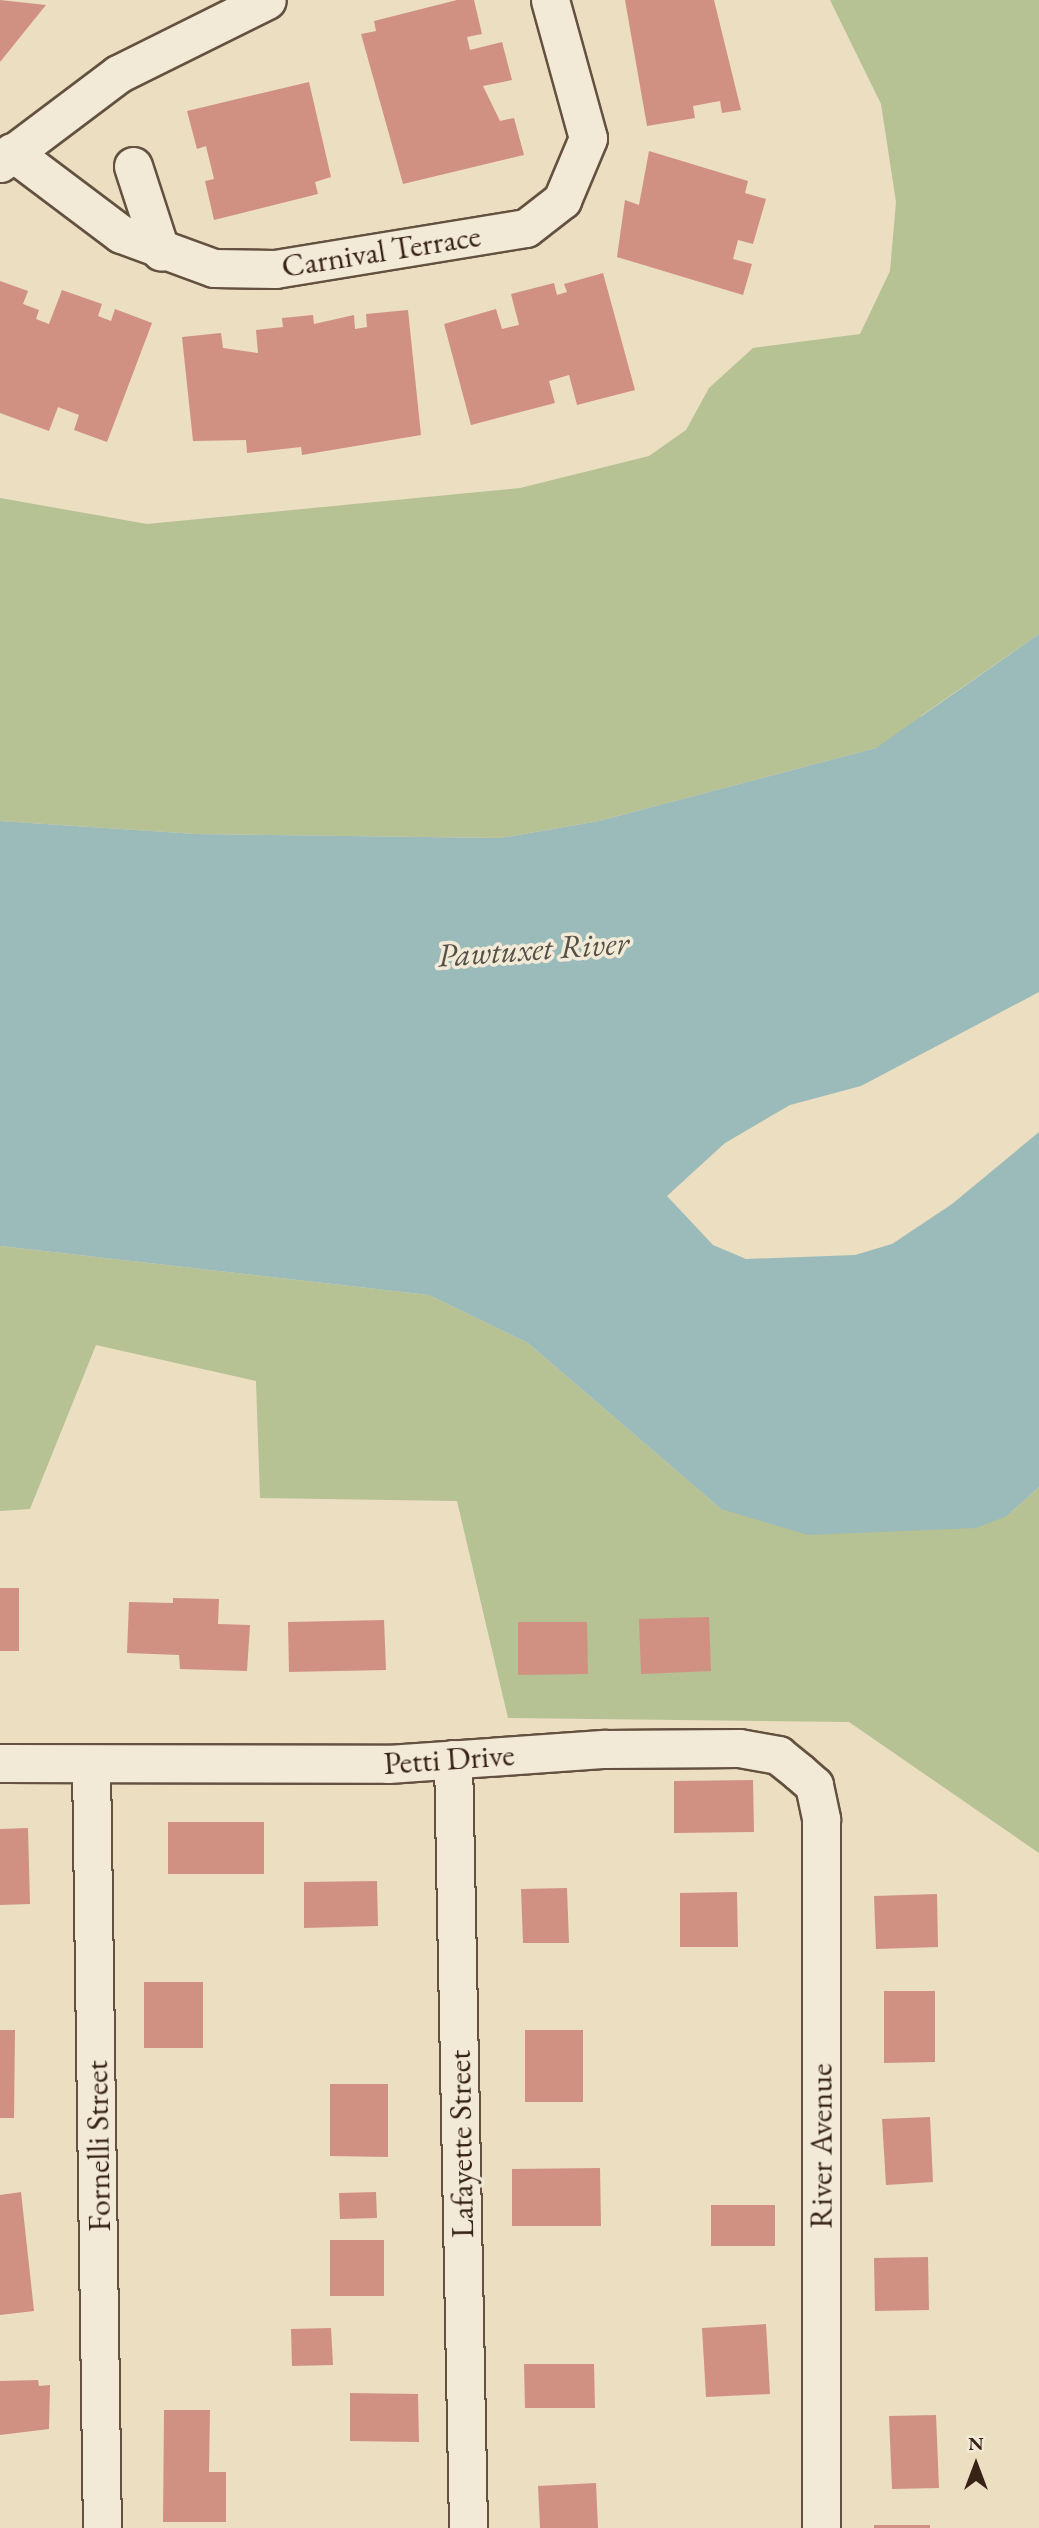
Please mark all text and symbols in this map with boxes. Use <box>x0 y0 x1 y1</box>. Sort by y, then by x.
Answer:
street label: Carnival Terrace <box>279 216 483 286</box>
water label: Pawtuxet River <box>436 923 630 975</box>
street label: Petti Drive <box>382 1735 516 1783</box>
street label: Lafayette Street <box>440 2050 482 2238</box>
street label: Fornelli Street <box>77 2060 119 2232</box>
street label: River Avenue <box>802 2063 840 2229</box>
north arrow <box>941 2430 1011 2500</box>
text: N <box>968 2431 984 2456</box>

